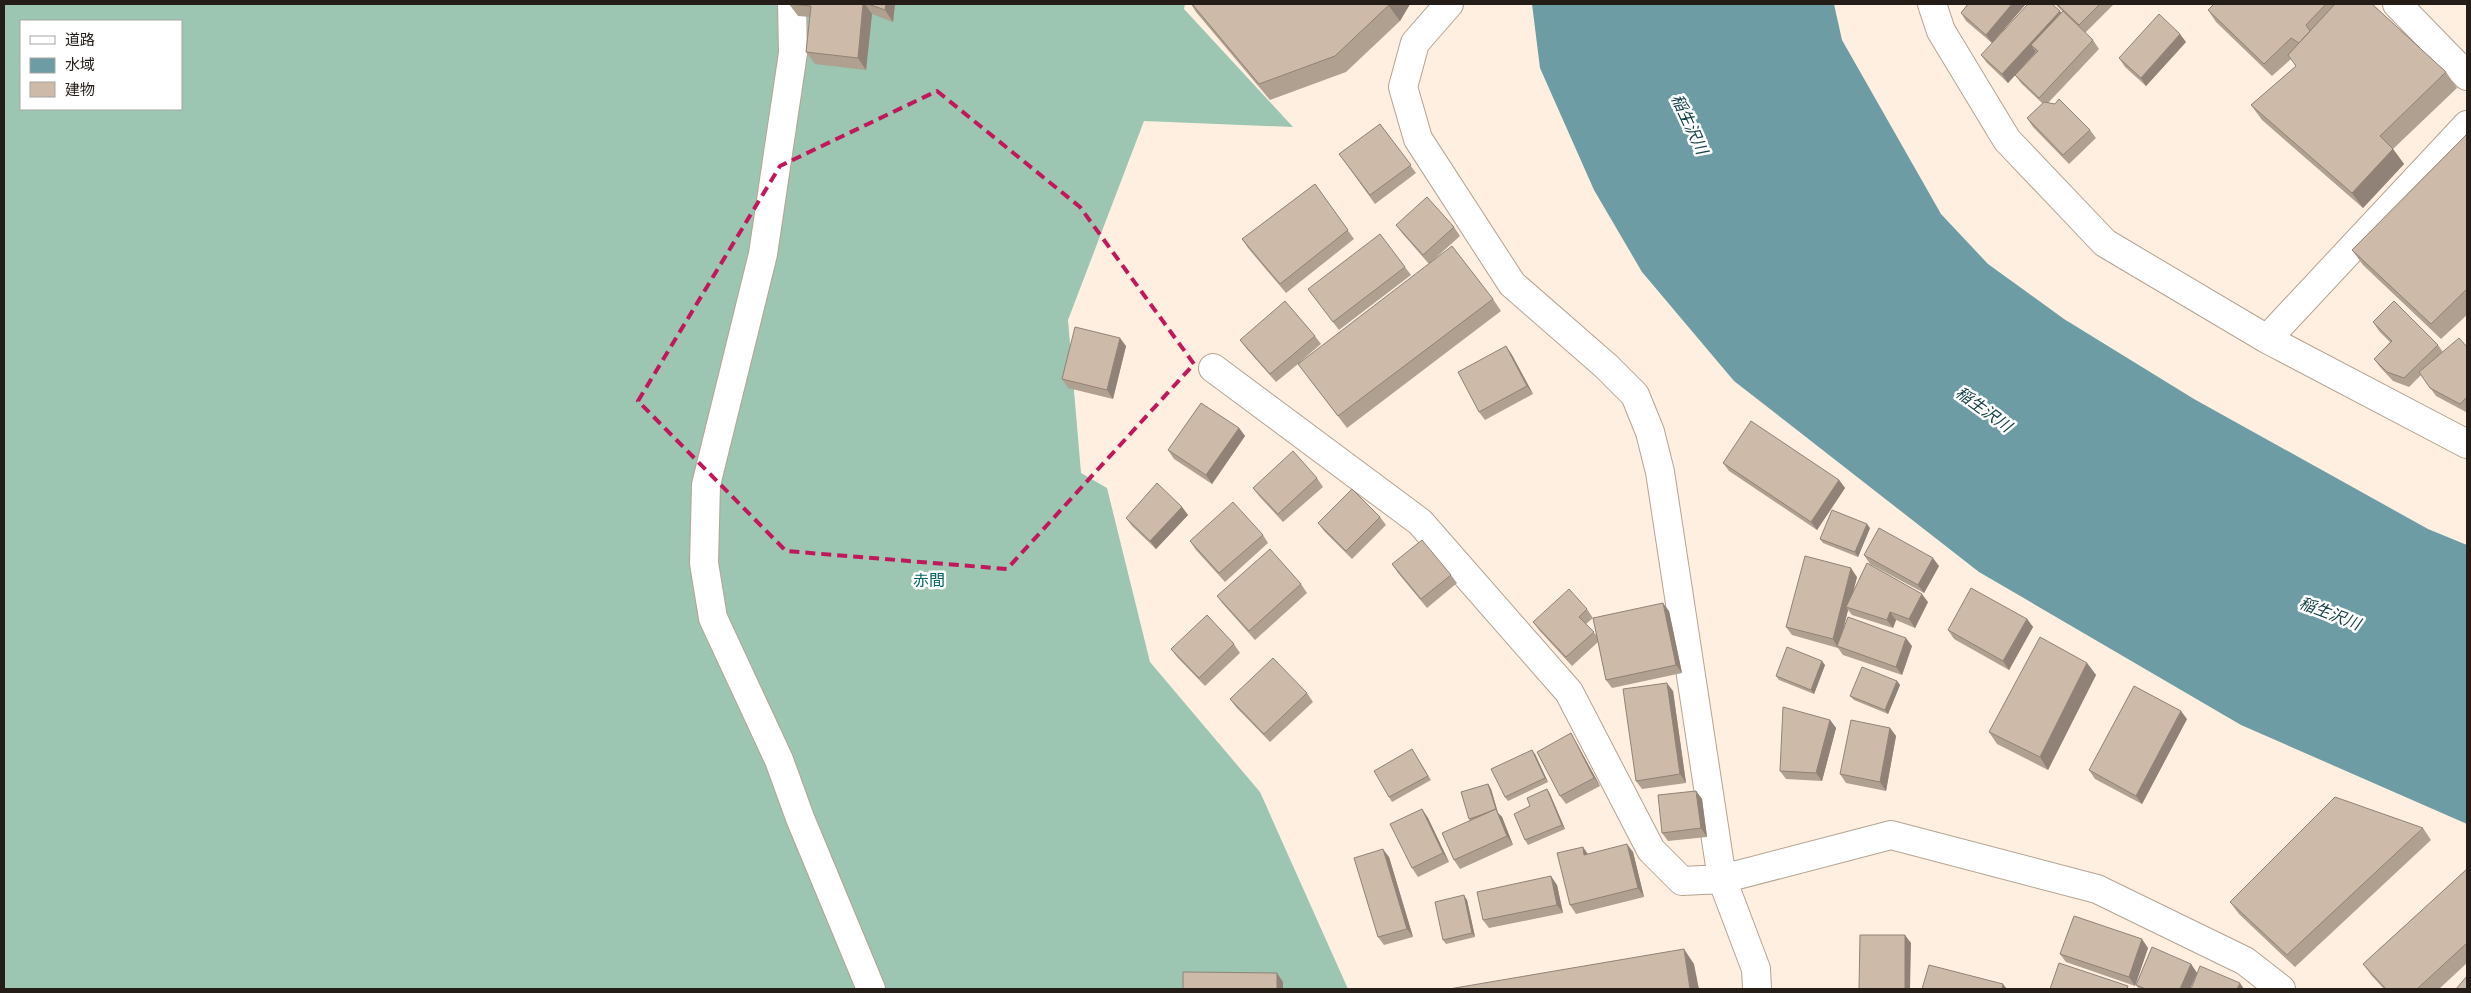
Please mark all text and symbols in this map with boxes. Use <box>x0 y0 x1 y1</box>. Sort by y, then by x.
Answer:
legend <box>20 20 182 110</box>
text: 道路 <box>65 31 95 48</box>
text: 水域 <box>65 56 95 73</box>
text: 建物 <box>65 81 95 98</box>
water label: 稲生沢川 <box>1668 91 1713 159</box>
water label: 稲生沢川 <box>1953 383 2017 436</box>
district label: 赤間 <box>913 571 945 589</box>
water label: 稲生沢川 <box>2297 593 2365 634</box>

